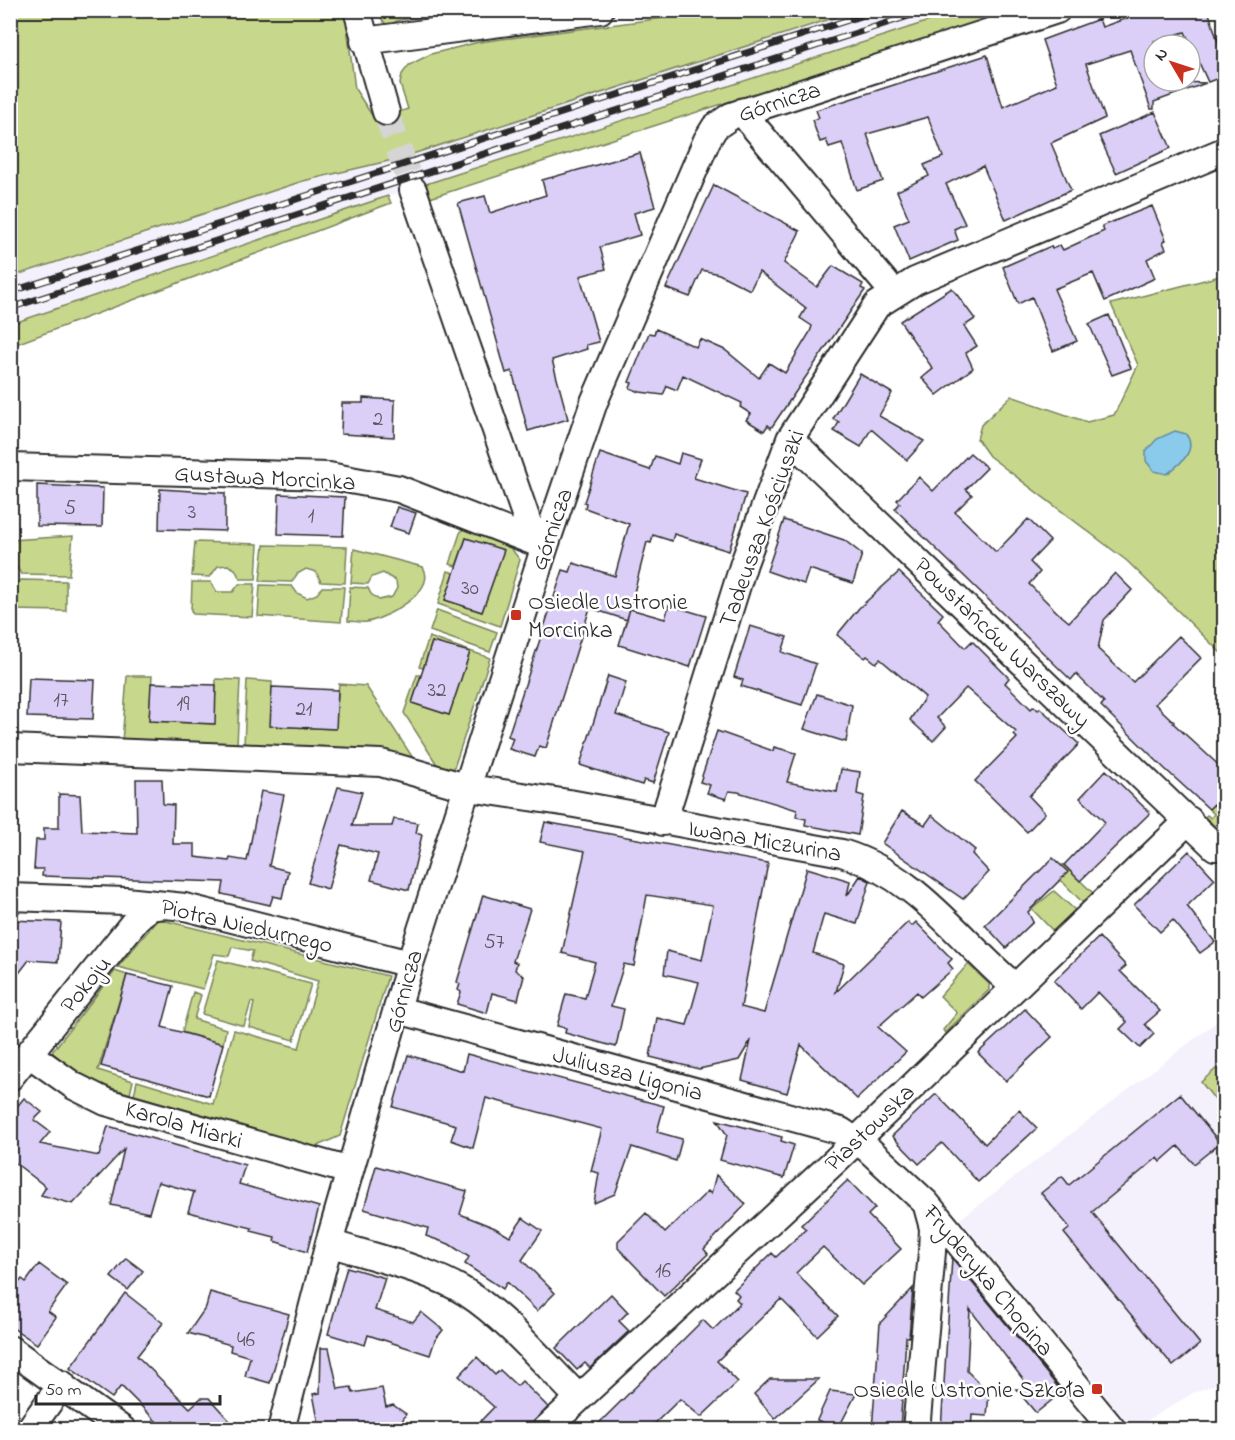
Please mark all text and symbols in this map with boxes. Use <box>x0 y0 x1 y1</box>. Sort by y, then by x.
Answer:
north arrow <box>1142 33 1202 93</box>
text: N <box>1149 43 1175 67</box>
street label: Górnicza <box>734 74 826 133</box>
house number: 2 <box>373 405 383 435</box>
street label: Tadeusza Kościuszki <box>711 425 815 633</box>
street label: Gustawa Morcinka <box>173 457 356 502</box>
street label: Górnicza <box>523 484 584 576</box>
house number: 5 <box>64 494 76 524</box>
house number: 3 <box>188 498 196 528</box>
house number: 1 <box>308 502 315 532</box>
street label: Powstańców Warszawy <box>904 550 1098 738</box>
house number: 30 <box>461 574 479 604</box>
place label: Osiedle Ustronie Morcinka <box>528 586 688 649</box>
marker: Osiedle Ustronie Morcinka <box>509 608 523 622</box>
house number: 32 <box>427 676 447 706</box>
house number: 17 <box>53 686 69 716</box>
house number: 19 <box>177 690 190 720</box>
house number: 21 <box>295 695 313 725</box>
street label: Iwana Miczurina <box>685 812 844 873</box>
street label: Piotra Niedurnego <box>157 891 336 964</box>
house number: 57 <box>484 928 505 958</box>
street label: Górnicza <box>377 946 434 1037</box>
street label: Pokoju <box>53 949 121 1022</box>
street label: Juliusza Ligonia <box>548 1039 706 1112</box>
street label: Piastowska <box>818 1077 924 1181</box>
street label: Karola Miarki <box>120 1093 246 1160</box>
street label: Fryderyka Chopina <box>912 1197 1061 1366</box>
house number: 16 <box>655 1257 671 1287</box>
house number: 46 <box>237 1326 255 1356</box>
scale bar <box>36 1368 220 1406</box>
place label: Osiedle Ustronie Szkoła <box>853 1374 1085 1409</box>
text: 50 m <box>45 1378 82 1404</box>
marker: Osiedle Ustronie Szkoła <box>1090 1382 1104 1396</box>

